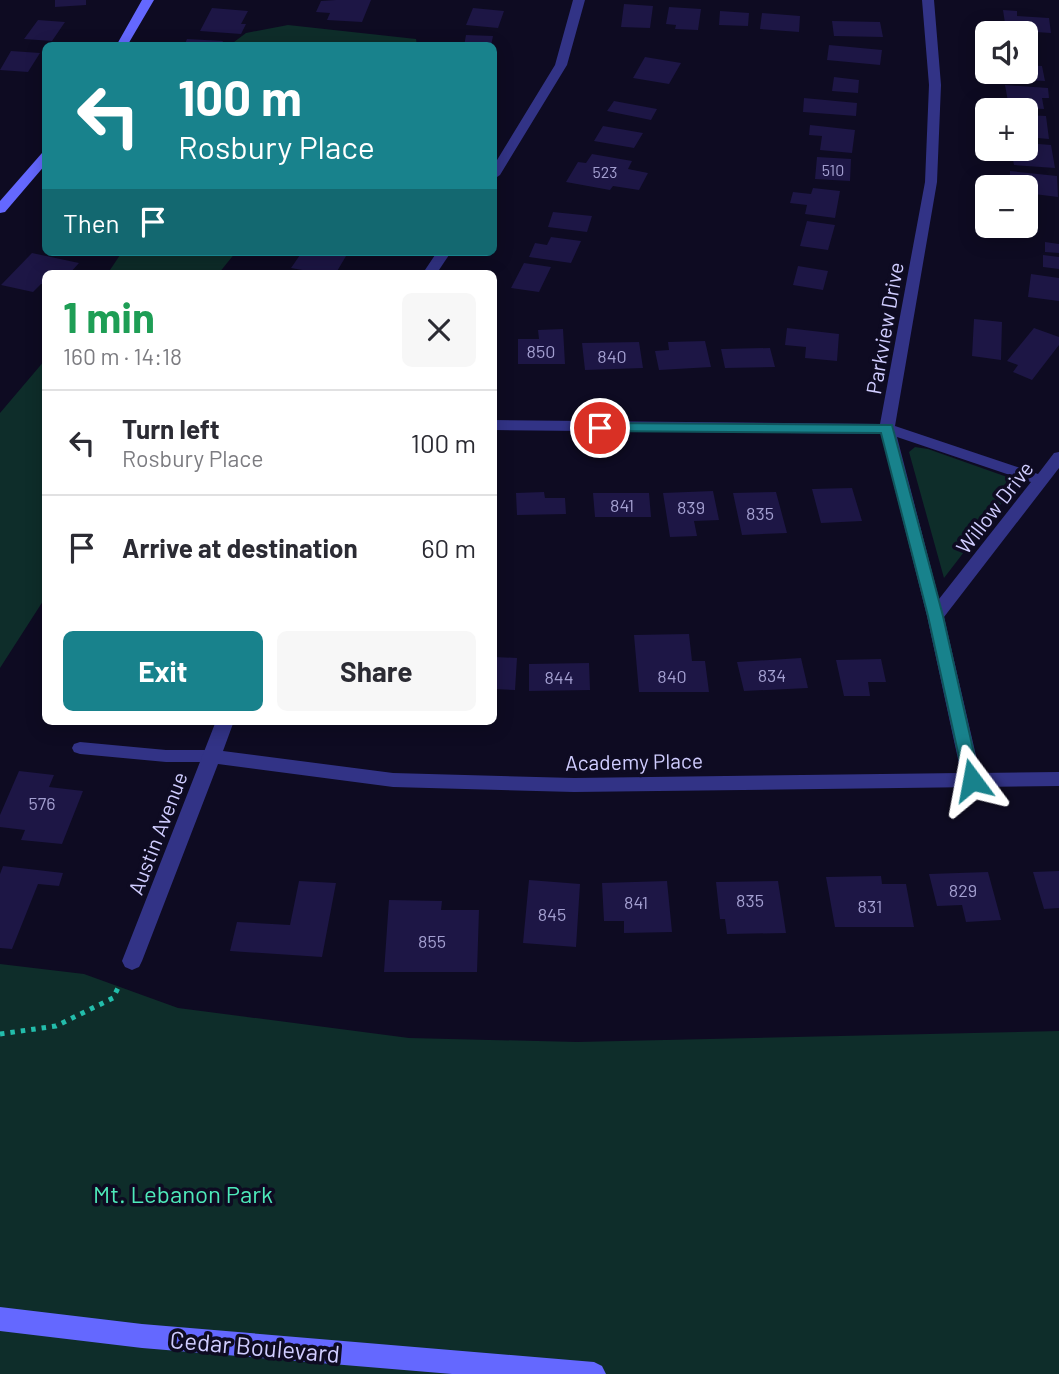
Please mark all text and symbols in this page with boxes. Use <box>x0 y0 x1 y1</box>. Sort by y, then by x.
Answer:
map controls <box>975 21 1038 238</box>
button: sound <box>975 21 1038 84</box>
text: 100 m <box>178 67 302 126</box>
icon: left <box>63 70 154 161</box>
button: + <box>975 98 1038 161</box>
text: Rosbury Place <box>178 127 375 165</box>
house number: 510 <box>822 160 844 179</box>
house number: 523 <box>593 162 617 181</box>
button: − <box>975 175 1038 238</box>
icon: arrive <box>134 203 172 241</box>
text: Then <box>63 207 120 238</box>
street label: Parkview Drive <box>860 260 908 396</box>
text: 1 min <box>63 291 155 341</box>
button: close <box>402 293 476 367</box>
house number: 850 <box>527 340 555 362</box>
text: 160 m · 14:18 <box>63 342 182 370</box>
house number: 840 <box>597 345 627 367</box>
pin <box>570 398 630 458</box>
icon: arrive <box>581 409 619 447</box>
text: Turn left <box>122 413 220 444</box>
icon: left <box>63 424 101 462</box>
text: 100 m <box>411 427 476 458</box>
text: Rosbury Place <box>122 444 264 472</box>
street label: Willow Drive <box>950 456 1038 558</box>
house number: 841 <box>610 494 634 516</box>
house number: 839 <box>677 496 705 518</box>
house number: 835 <box>746 502 774 524</box>
icon: arrive <box>63 529 101 567</box>
text: Arrive at destination <box>122 532 358 563</box>
text: 60 m <box>421 532 476 563</box>
button: Exit <box>63 631 263 711</box>
button: Share <box>277 631 476 711</box>
house number: 834 <box>758 664 786 686</box>
house number: 840 <box>657 665 687 687</box>
house number: 844 <box>544 666 574 688</box>
position arrow <box>935 743 1009 817</box>
street label: Academy Place <box>565 747 703 775</box>
street label: Austin Avenue <box>122 768 192 898</box>
house number: 576 <box>28 792 56 814</box>
house number: 829 <box>949 879 977 901</box>
house number: 835 <box>736 889 764 911</box>
house number: 841 <box>624 891 648 913</box>
house number: 831 <box>858 895 882 917</box>
house number: 845 <box>538 903 566 925</box>
house number: 855 <box>418 930 446 952</box>
park label: Mt. Lebanon Park <box>93 1179 273 1208</box>
street label: Cedar Boulevard <box>169 1324 341 1368</box>

